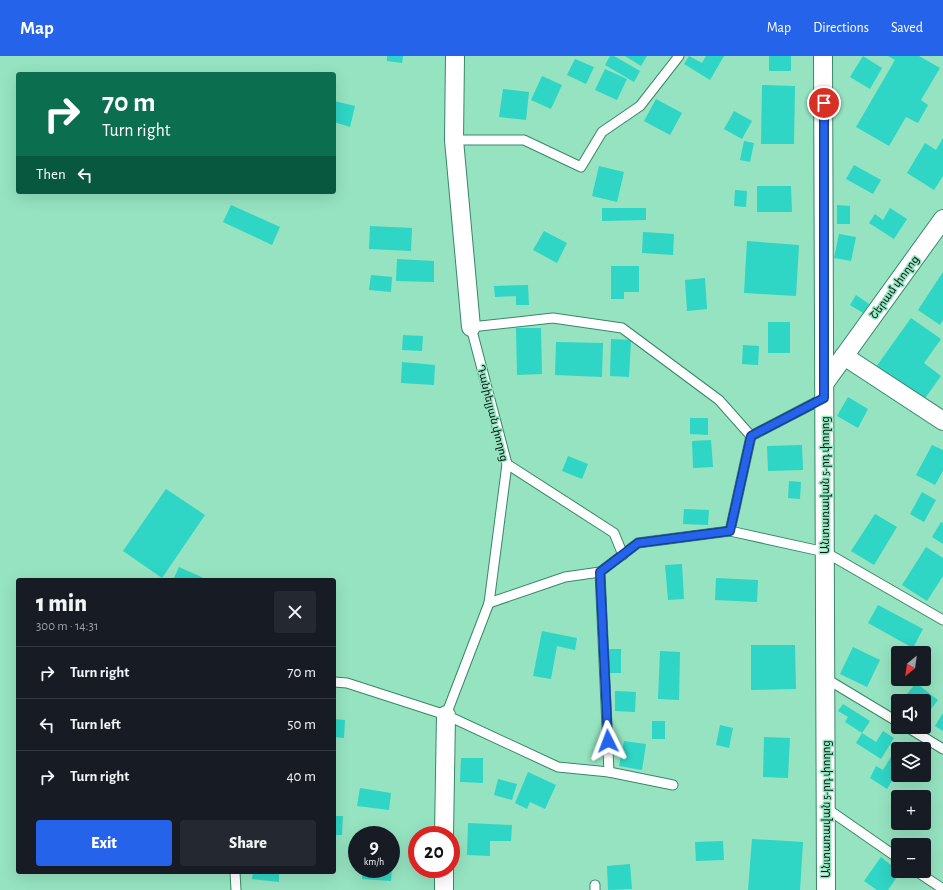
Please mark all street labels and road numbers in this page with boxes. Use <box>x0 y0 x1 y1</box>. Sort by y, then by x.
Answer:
street label: Շերամ փողոց <box>868 254 922 322</box>
street label: Դանիելյան փողոց <box>474 363 511 463</box>
street label: Անտառավան 5-րդ փողոց <box>819 416 832 554</box>
street label: Անտառավան 5-րդ փողոց <box>820 740 833 878</box>

